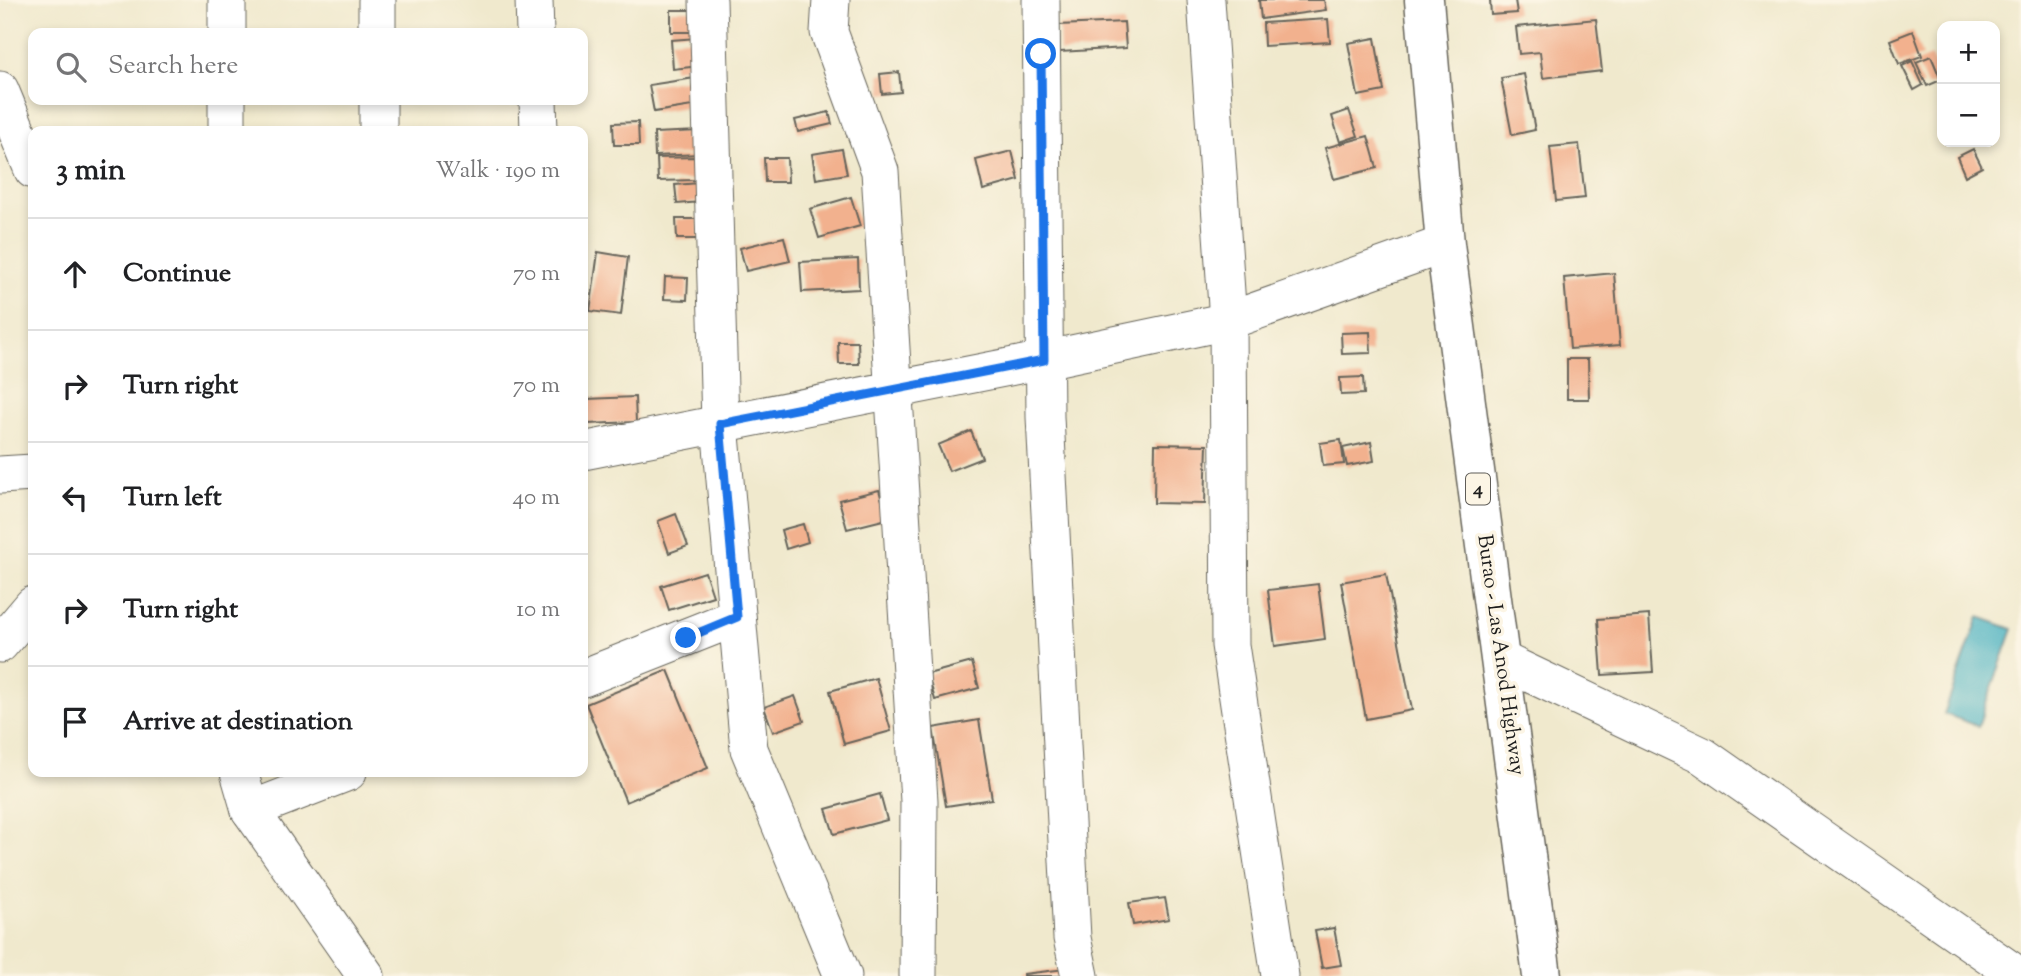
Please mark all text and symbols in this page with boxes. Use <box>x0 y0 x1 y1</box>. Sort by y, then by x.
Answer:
map controls <box>1937 21 2000 147</box>
button: + <box>1937 21 2000 84</box>
search box <box>28 28 588 105</box>
route start <box>1025 38 1056 69</box>
icon: search <box>52 48 90 86</box>
text: Search here <box>108 48 238 85</box>
button: − <box>1937 84 2000 147</box>
text: 3 min <box>56 150 126 193</box>
text: Walk · 190 m <box>436 155 560 188</box>
icon: ahead <box>56 255 94 293</box>
text: Continue <box>123 256 231 293</box>
text: 70 m <box>513 258 560 291</box>
icon: right <box>56 367 94 405</box>
text: Turn right <box>123 368 238 405</box>
text: 70 m <box>513 370 560 403</box>
road number: 4 <box>1466 474 1490 504</box>
icon: left <box>56 479 94 517</box>
text: Turn left <box>123 480 222 517</box>
text: 40 m <box>513 482 560 515</box>
street label: Burao - Las Anod Highway <box>1468 533 1532 778</box>
icon: right <box>56 591 94 629</box>
text: Turn right <box>123 592 238 629</box>
text: 10 m <box>516 594 560 627</box>
route end <box>670 622 701 653</box>
icon: arrive <box>56 703 94 741</box>
text: Arrive at destination <box>123 704 353 741</box>

